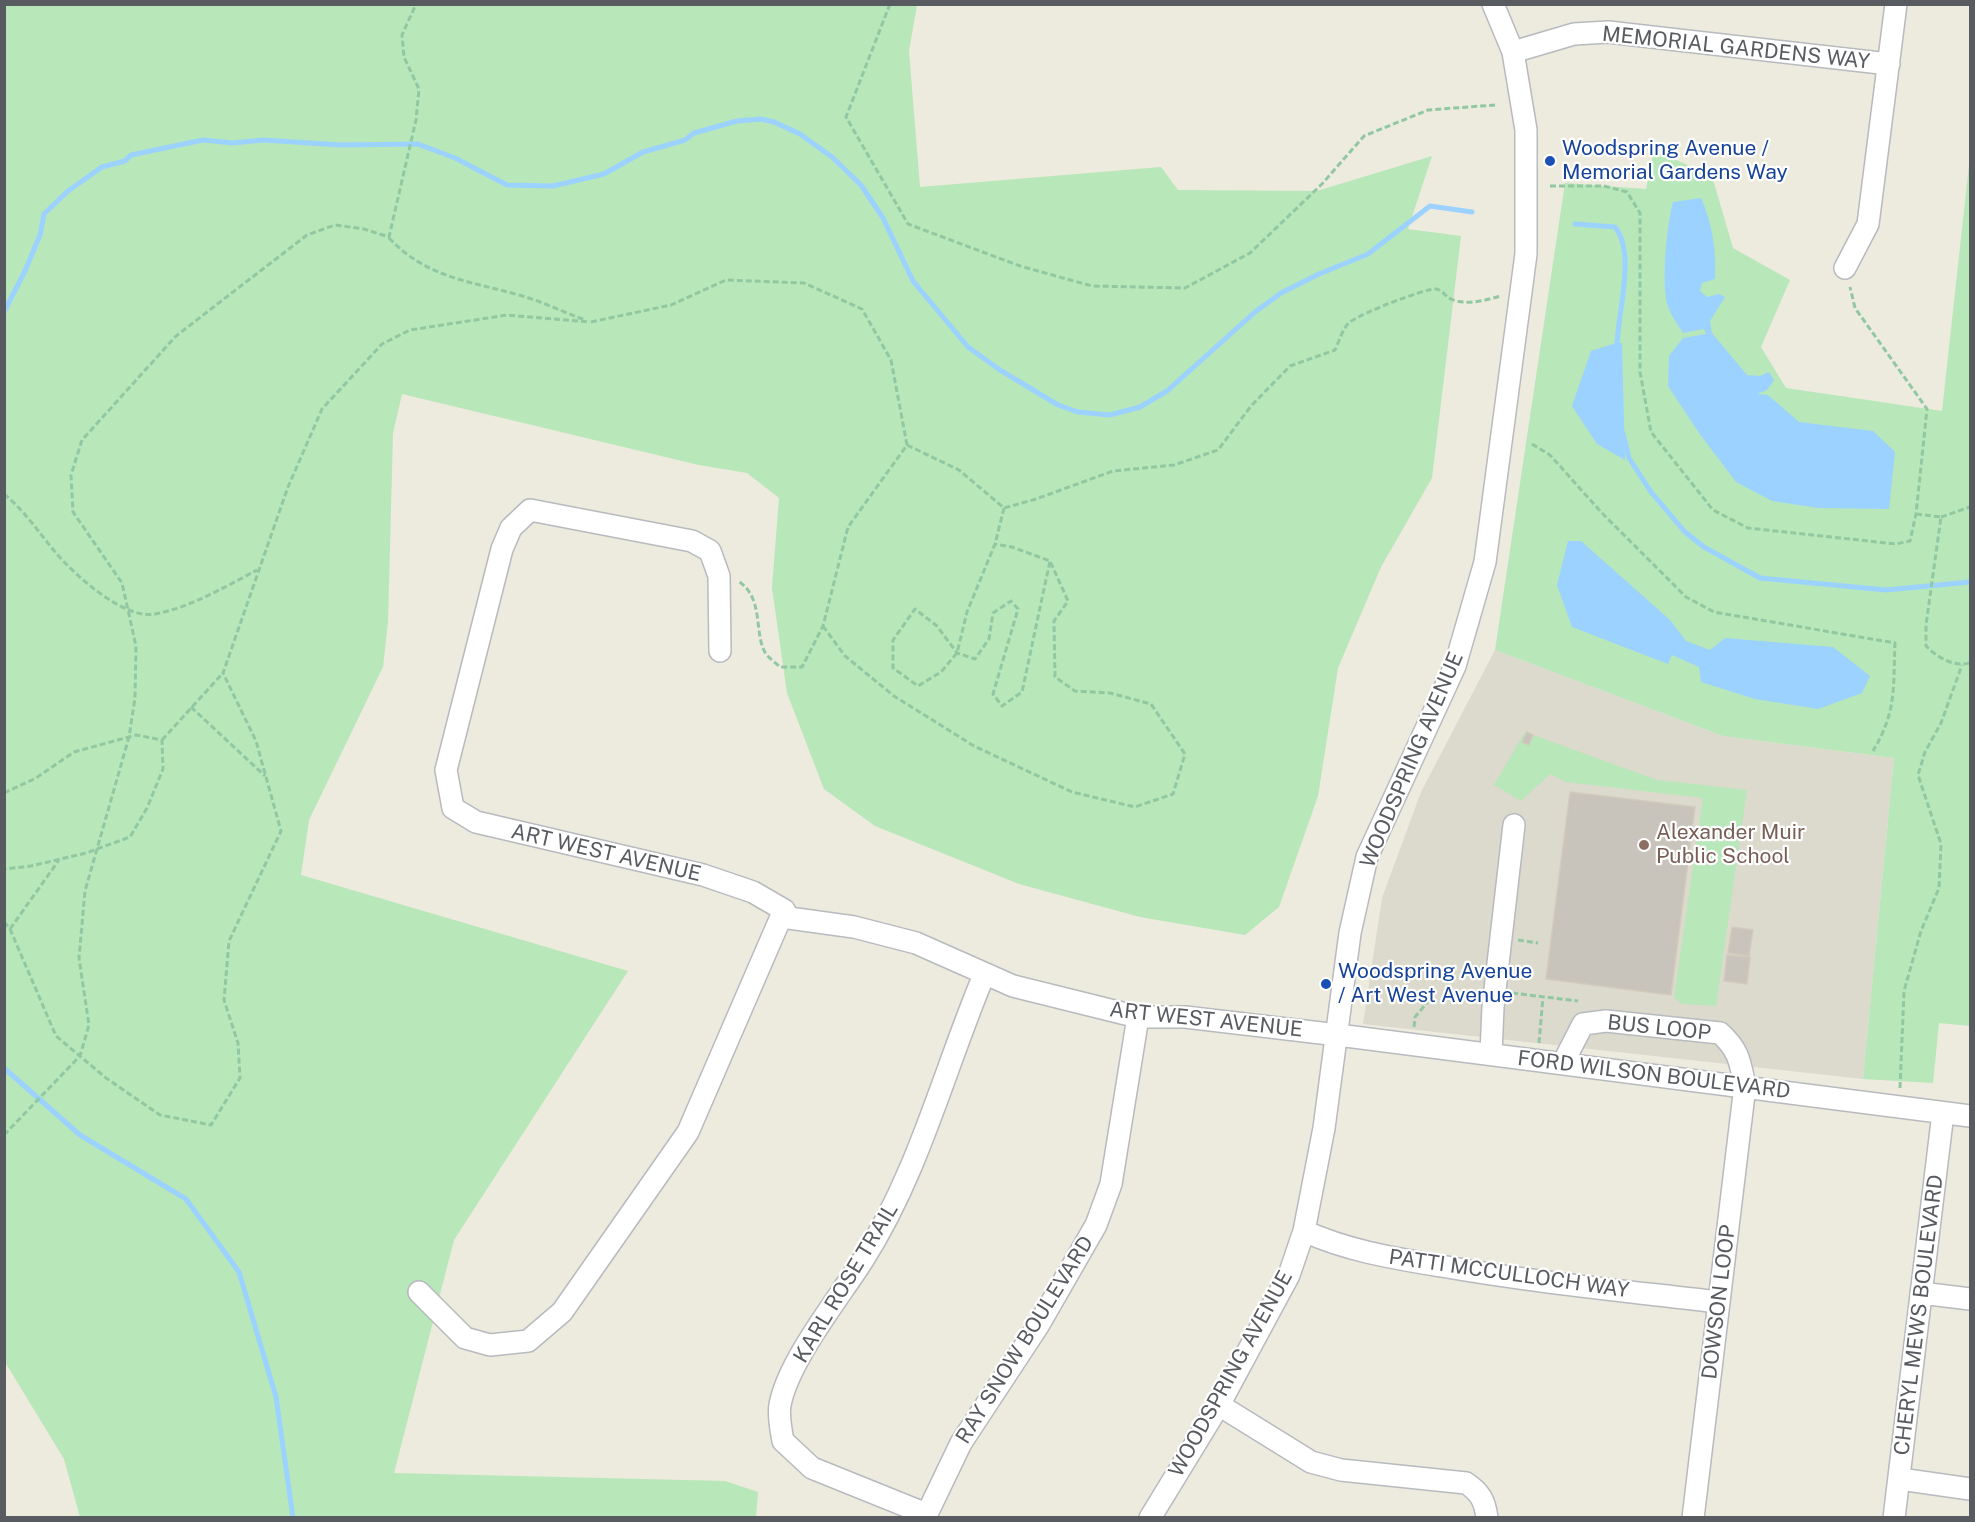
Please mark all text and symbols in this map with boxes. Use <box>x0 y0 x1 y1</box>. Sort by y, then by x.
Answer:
street label: MEMORIAL GARDENS WAY <box>1601 21 1871 75</box>
place label: Woodspring Avenue / Memorial Gardens Way <box>1562 136 1788 186</box>
marker: Woodspring Avenue / Memorial Gardens Way <box>1543 154 1557 168</box>
street label: WOODSPRING AVENUE <box>1355 648 1469 872</box>
street label: ART WEST AVENUE <box>509 819 703 887</box>
place label: Alexander Muir Public School <box>1656 820 1805 870</box>
marker: Alexander Muir Public School <box>1637 838 1651 852</box>
place label: Woodspring Avenue / Art West Avenue <box>1338 959 1532 1009</box>
marker: Woodspring Avenue / Art West Avenue <box>1319 977 1333 991</box>
street label: ART WEST AVENUE <box>1108 997 1304 1043</box>
street label: BUS LOOP <box>1606 1010 1712 1046</box>
street label: FORD WILSON BOULEVARD <box>1516 1046 1792 1104</box>
street label: CHERYL MEWS BOULEVARD <box>1889 1173 1949 1457</box>
street label: KARL ROSE TRAIL <box>788 1198 904 1368</box>
street label: DOWSON LOOP <box>1697 1223 1741 1381</box>
street label: RAY SNOW BOULEVARD <box>951 1232 1099 1448</box>
street label: PATTI MCCULLOCH WAY <box>1387 1245 1631 1303</box>
street label: WOODSPRING AVENUE <box>1164 1266 1298 1482</box>

